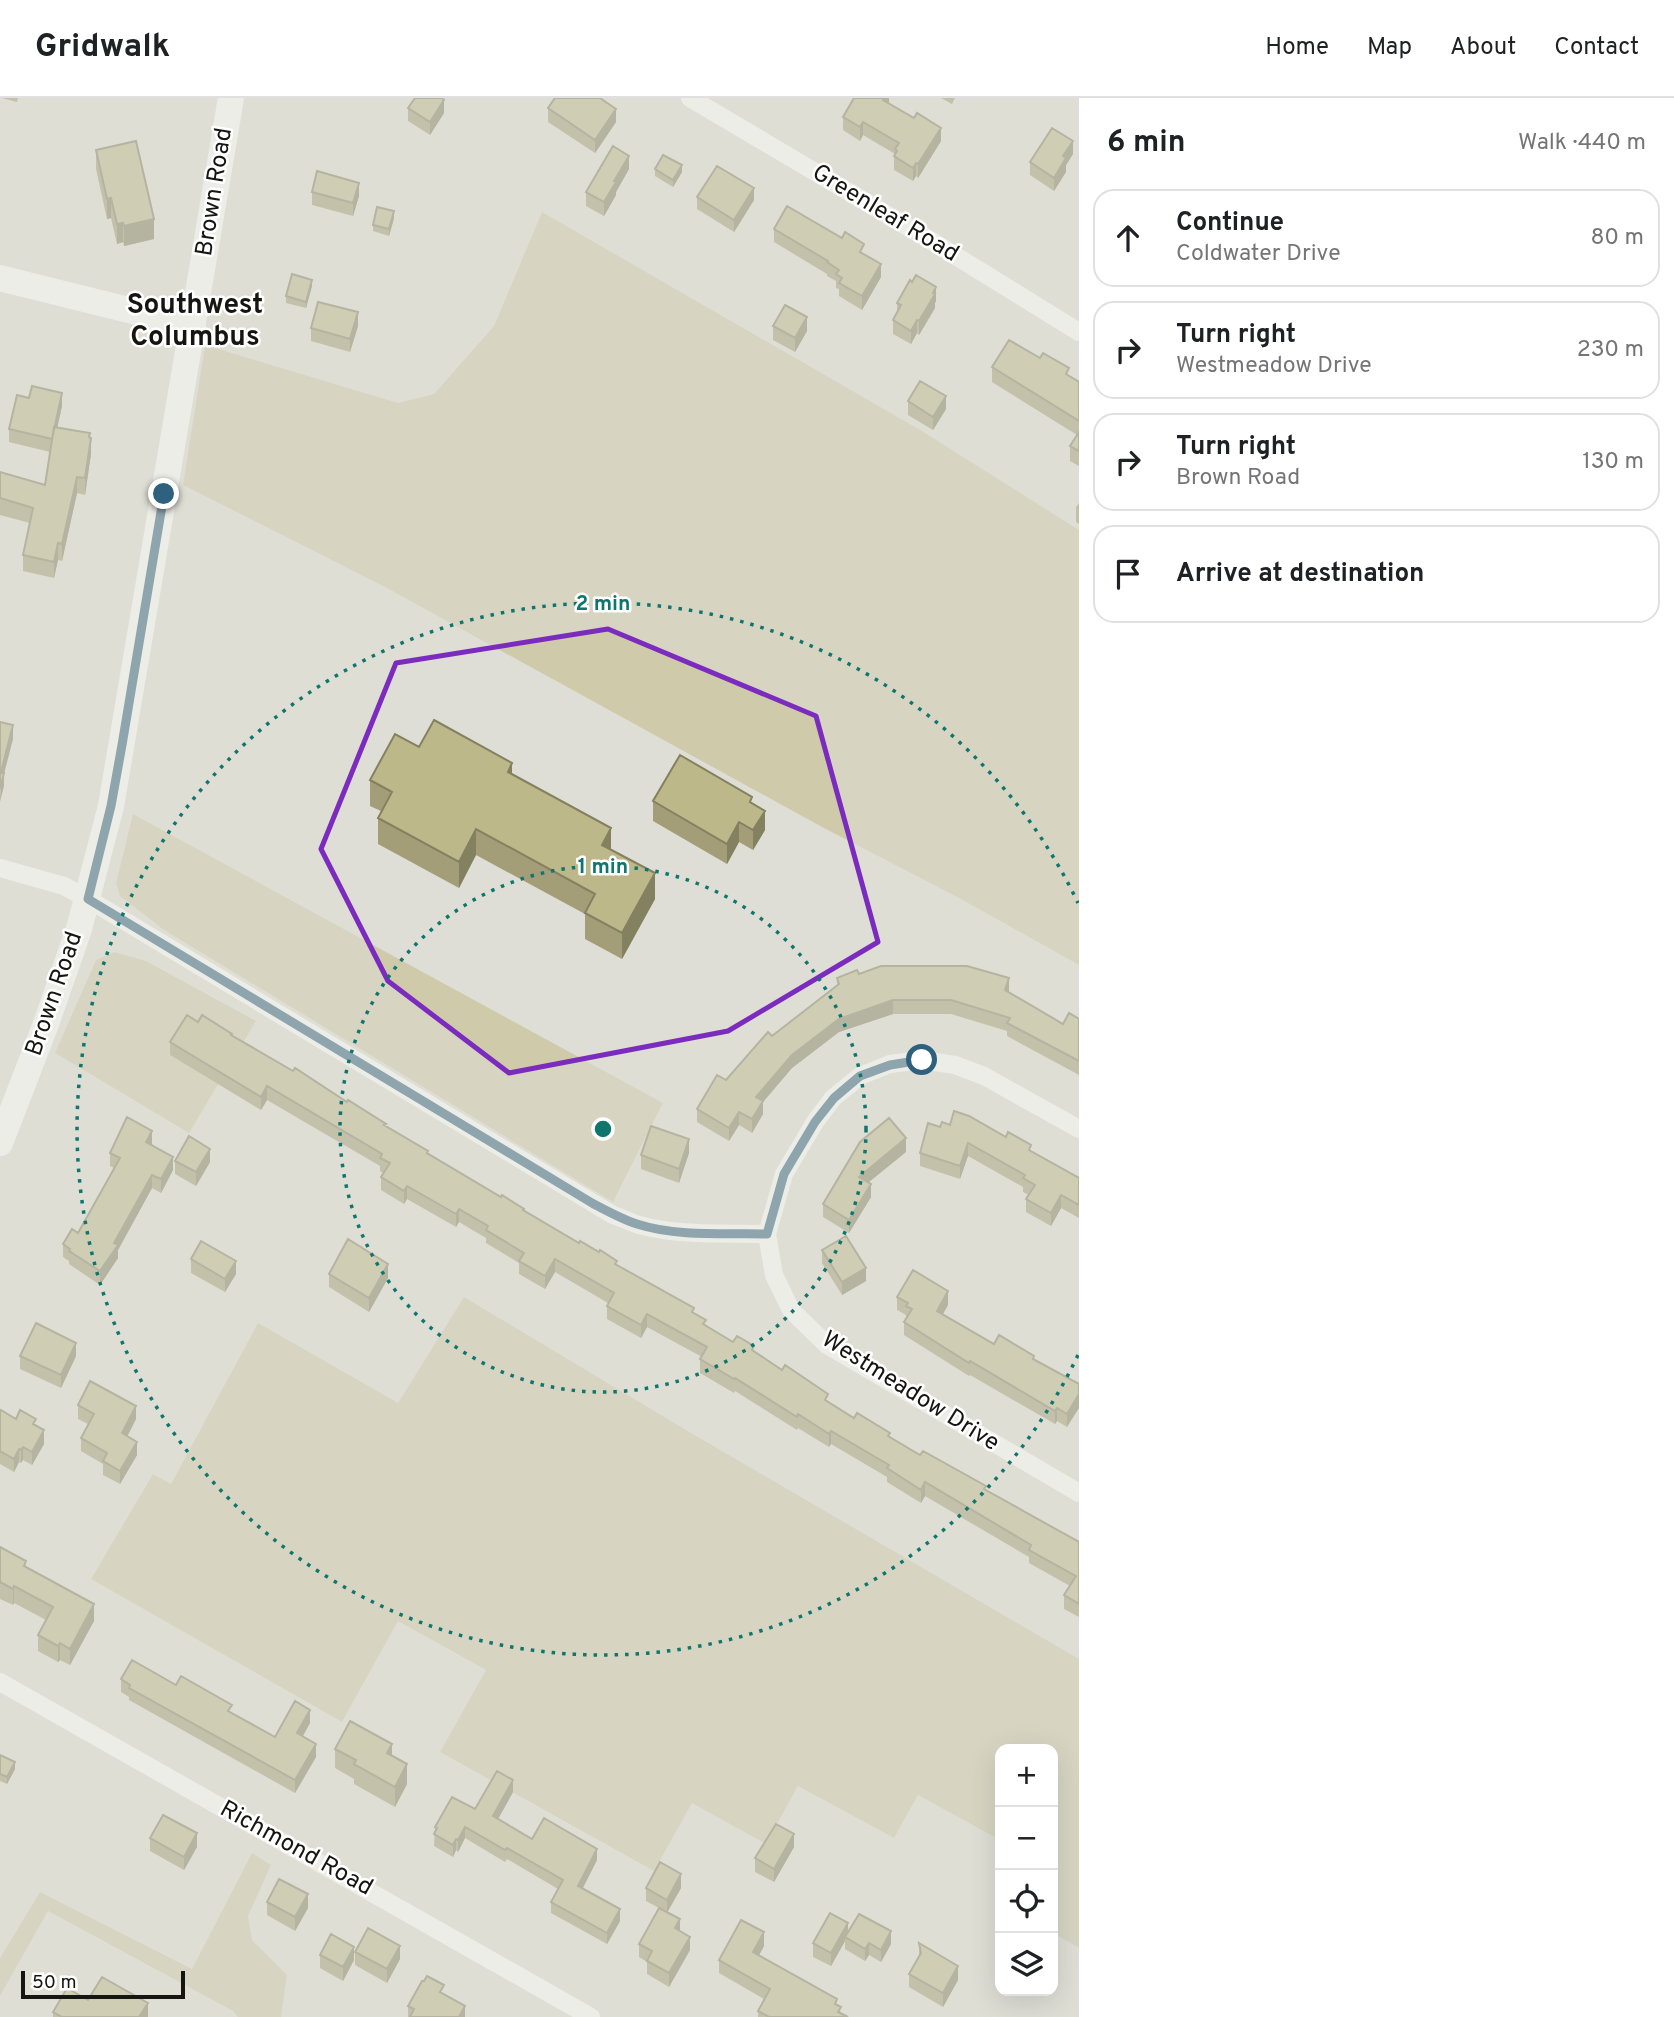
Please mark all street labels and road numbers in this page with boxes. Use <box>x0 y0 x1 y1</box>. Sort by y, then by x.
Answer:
street label: Brown Road <box>190 126 240 258</box>
street label: Greenleaf Road <box>806 158 964 270</box>
street label: Brown Road <box>20 928 90 1060</box>
street label: Westmeadow Drive <box>815 1325 1005 1459</box>
street label: Richmond Road <box>214 1795 378 1903</box>

